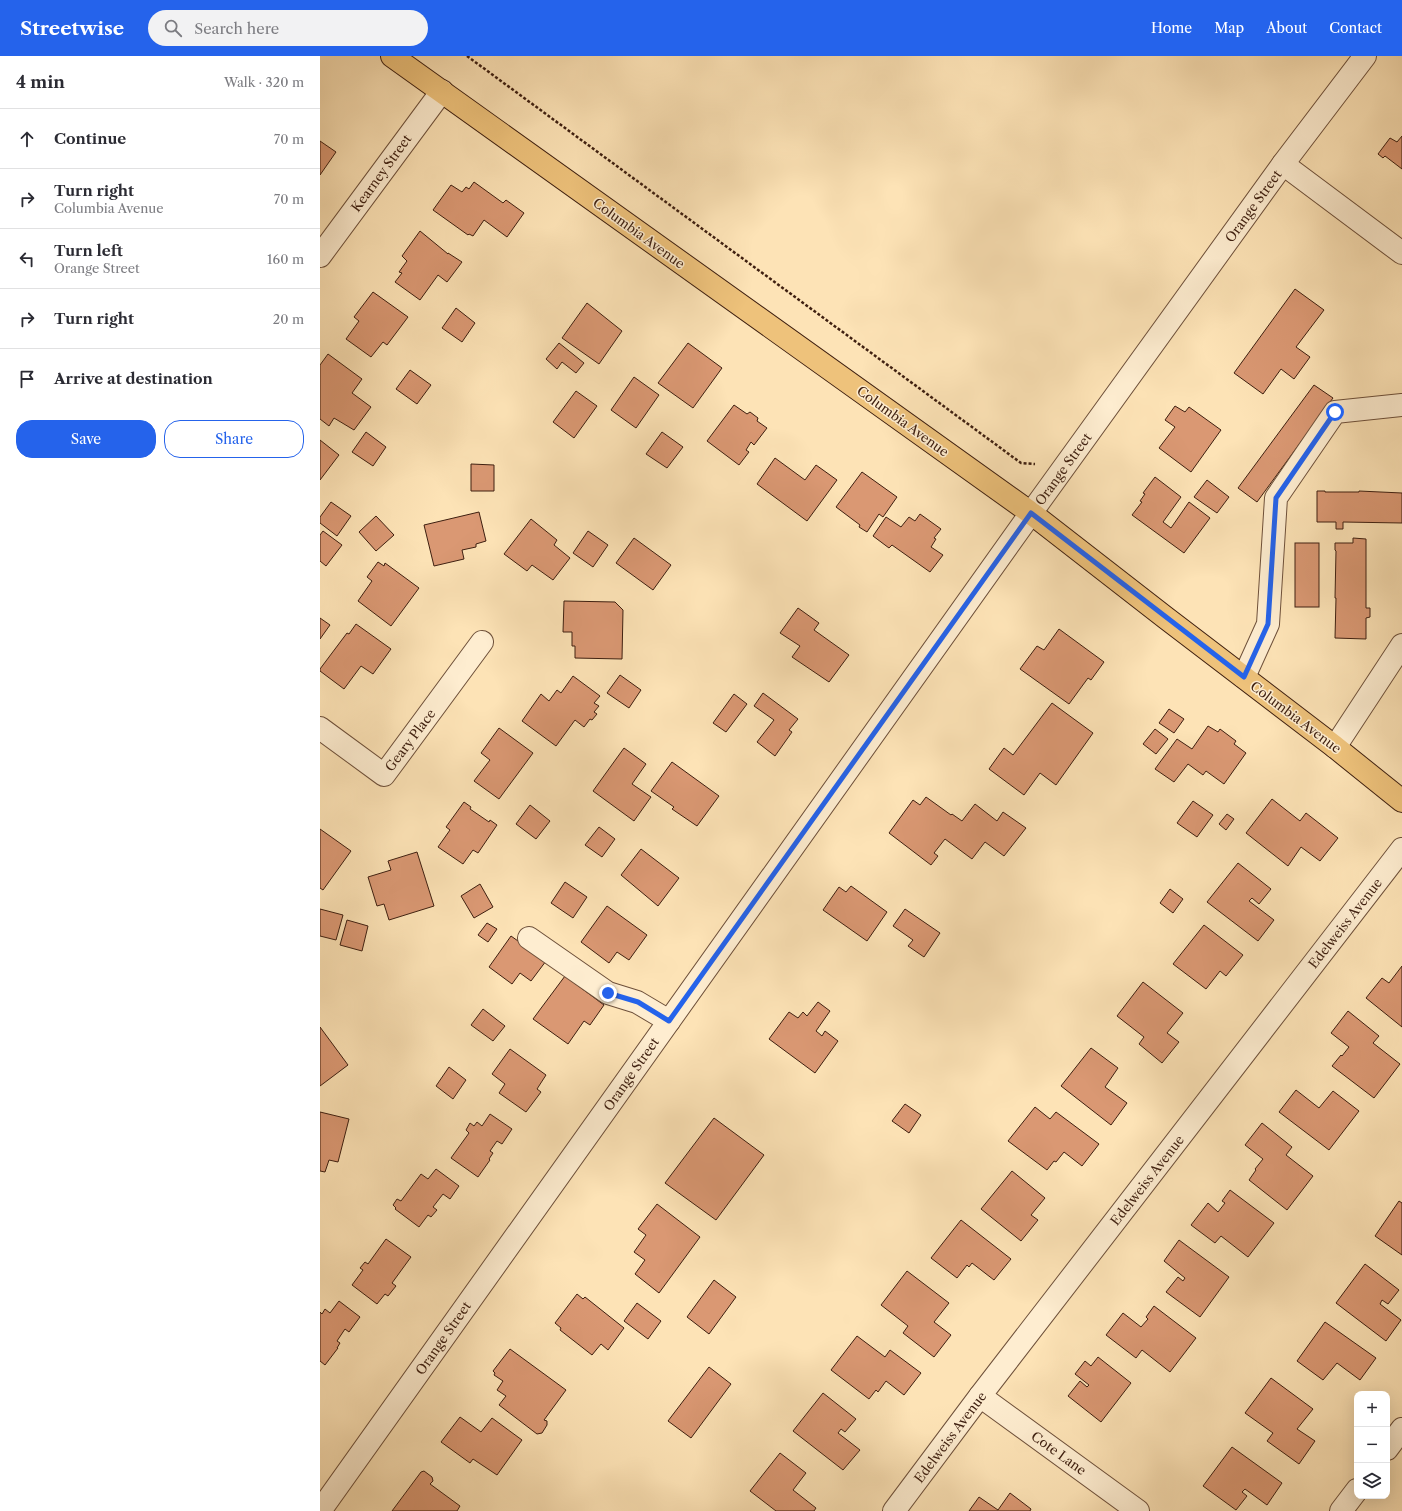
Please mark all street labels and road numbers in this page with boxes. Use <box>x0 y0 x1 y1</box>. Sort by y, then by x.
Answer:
street label: Kearney Street <box>348 131 415 215</box>
street label: Orange Street <box>1221 166 1285 245</box>
street label: Columbia Avenue <box>590 194 688 272</box>
street label: Columbia Avenue <box>854 382 952 460</box>
street label: Orange Street <box>1031 429 1095 508</box>
street label: Columbia Avenue <box>1247 678 1345 756</box>
street label: Geary Place <box>381 706 439 774</box>
street label: Edelweiss Avenue <box>1305 875 1385 971</box>
street label: Orange Street <box>600 1034 662 1114</box>
street label: Edelweiss Avenue <box>1107 1132 1187 1228</box>
street label: Orange Street <box>412 1298 474 1378</box>
street label: Edelweiss Avenue <box>911 1388 989 1486</box>
street label: Cote Lane <box>1028 1428 1090 1478</box>

